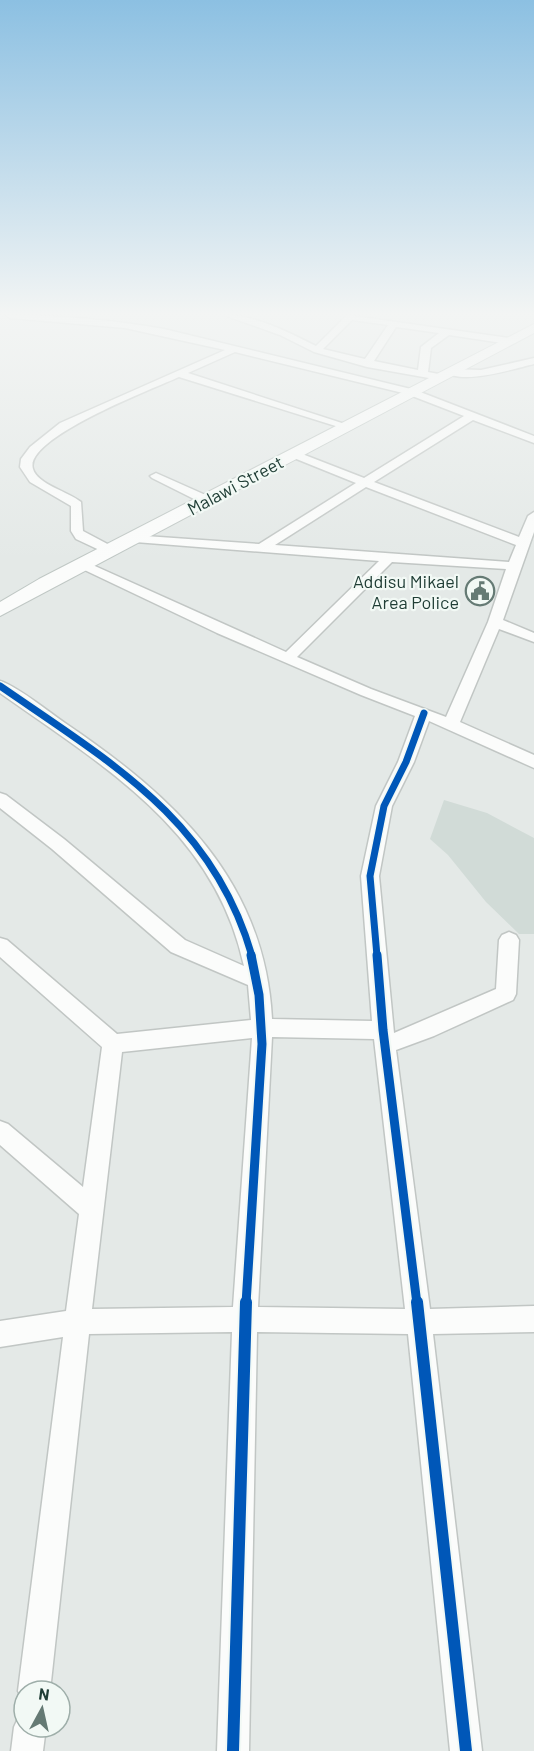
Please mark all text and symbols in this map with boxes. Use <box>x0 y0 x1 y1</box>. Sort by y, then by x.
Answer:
street label: Malawi Street <box>183 450 287 520</box>
place label: Addisu Mikael Area Police <box>353 570 459 613</box>
public building icon: Addisu Mikael Area Police <box>464 575 496 607</box>
north arrow <box>12 1679 72 1739</box>
text: N <box>38 1684 51 1704</box>

